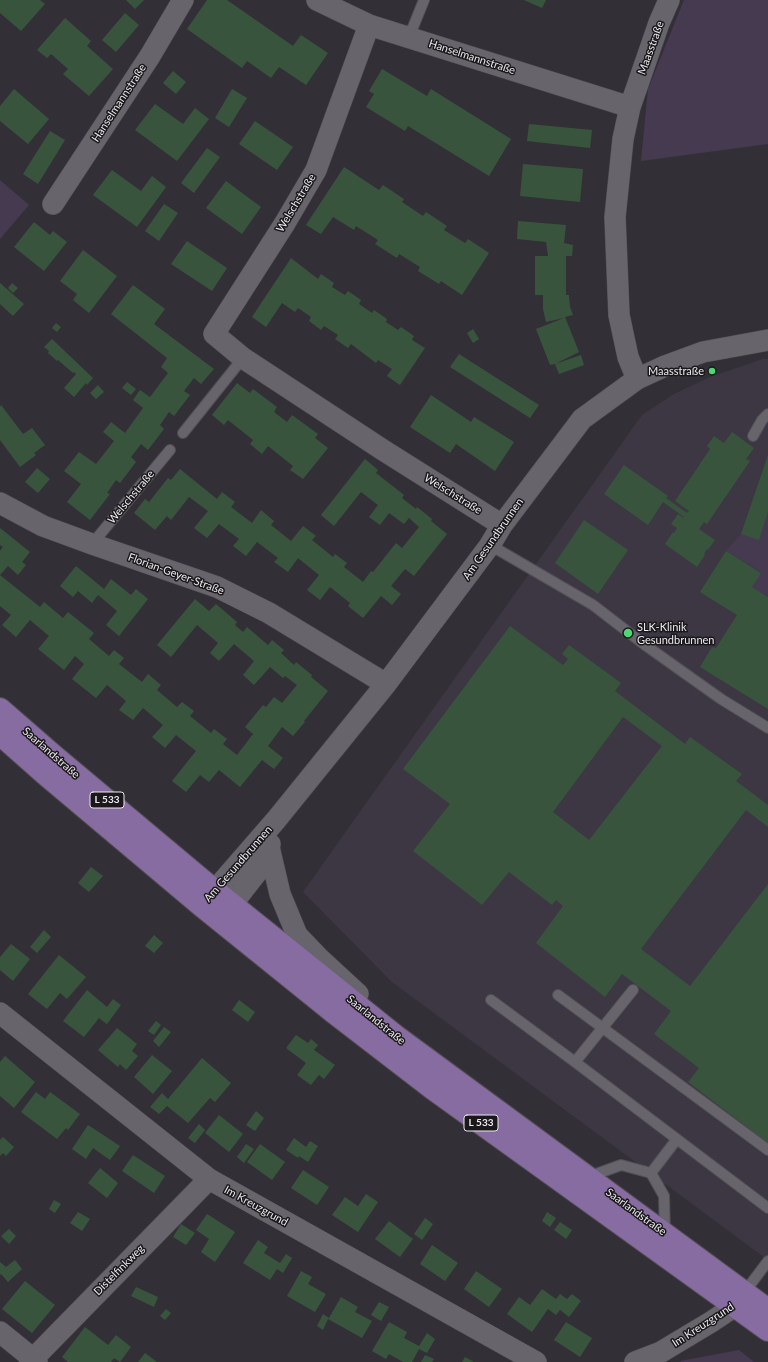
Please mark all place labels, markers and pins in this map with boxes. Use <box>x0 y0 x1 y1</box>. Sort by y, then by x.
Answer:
place label: Maasstraße <box>648 364 704 378</box>
marker: Maasstraße <box>707 366 717 376</box>
place label: SLK-Klinik Gesundbrunnen <box>637 620 714 646</box>
marker: SLK-Klinik Gesundbrunnen <box>622 627 634 639</box>

